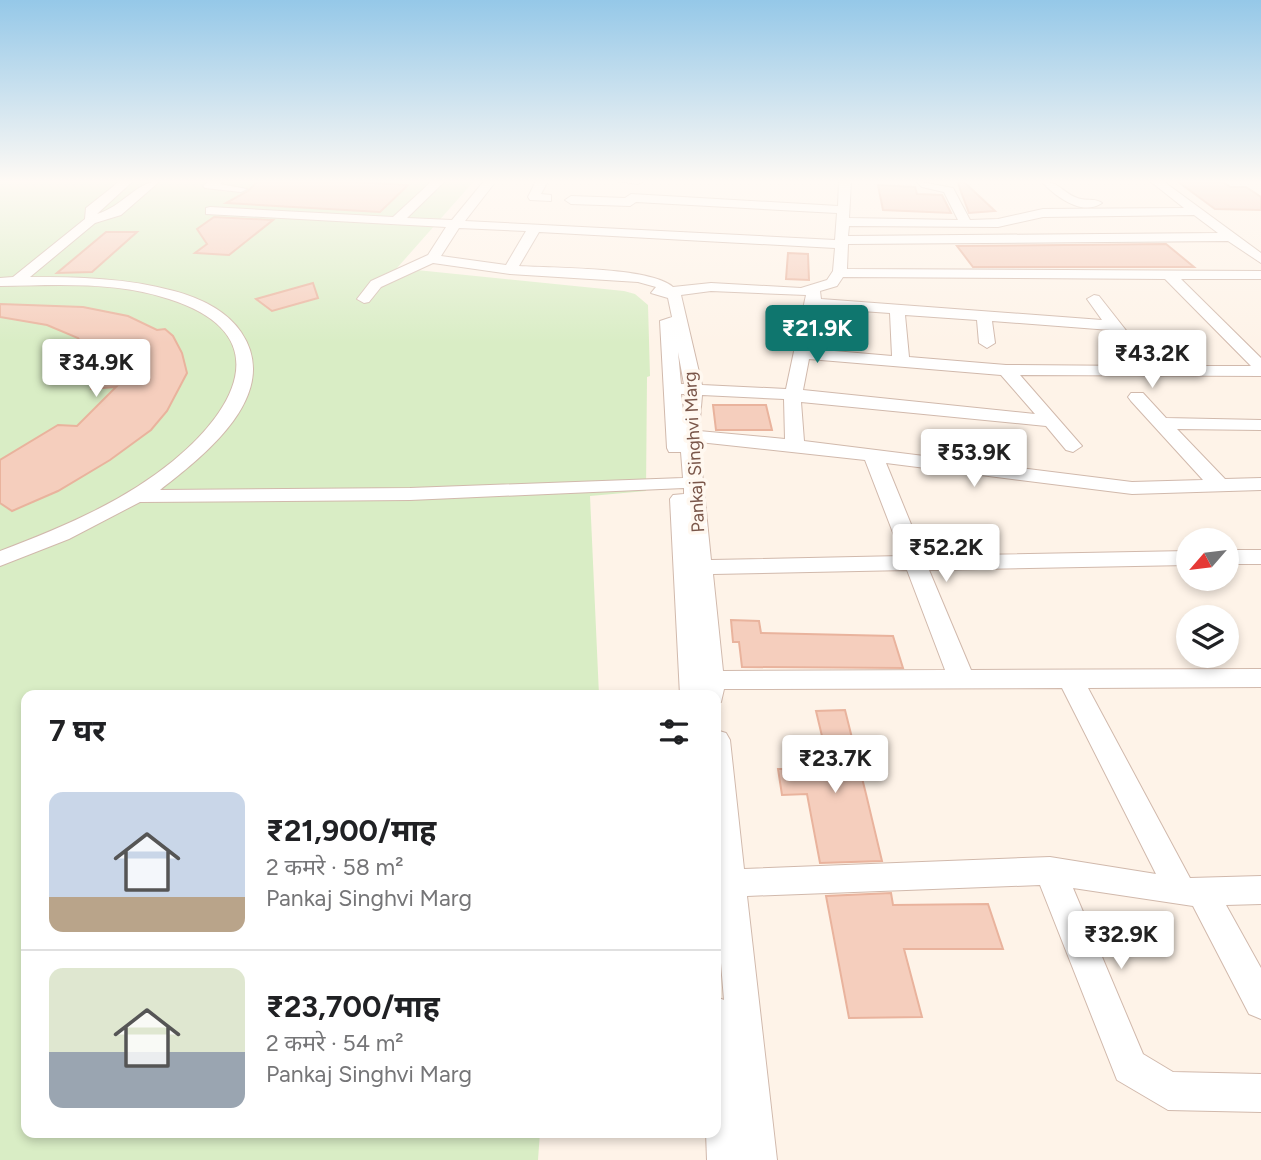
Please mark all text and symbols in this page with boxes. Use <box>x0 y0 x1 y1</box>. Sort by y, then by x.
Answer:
pin: ₹21.9K <box>760 306 874 365</box>
text: ₹21.9K <box>781 314 853 342</box>
pin: ₹43.2K <box>1095 330 1209 390</box>
text: ₹43.2K <box>1114 339 1190 367</box>
pin: ₹34.9K <box>39 340 153 399</box>
text: ₹34.9K <box>58 348 134 376</box>
street label: Pankaj Singhvi Marg <box>679 371 709 533</box>
pin: ₹53.9K <box>917 430 1031 489</box>
text: ₹53.9K <box>937 438 1011 466</box>
pin: ₹52.2K <box>889 524 1003 584</box>
north arrow <box>1176 528 1239 592</box>
map controls <box>1176 528 1239 668</box>
text: ₹52.2K <box>909 533 983 561</box>
button: layers <box>1176 605 1239 668</box>
text: 7 घर <box>49 712 106 749</box>
icon: filters <box>655 713 693 751</box>
pin: ₹23.7K <box>778 736 892 795</box>
text: ₹23.7K <box>798 744 872 772</box>
text: ₹21,900/माह <box>266 812 436 849</box>
icon: home <box>105 820 189 904</box>
text: 2 कमरे · 58 m² <box>266 853 403 881</box>
text: Pankaj Singhvi Marg <box>266 884 472 912</box>
pin: ₹32.9K <box>1064 912 1178 971</box>
text: ₹32.9K <box>1084 920 1158 948</box>
text: ₹23,700/माह <box>266 988 440 1025</box>
icon: home <box>105 996 189 1080</box>
text: 2 कमरे · 54 m² <box>266 1029 404 1057</box>
text: Pankaj Singhvi Marg <box>266 1060 472 1088</box>

